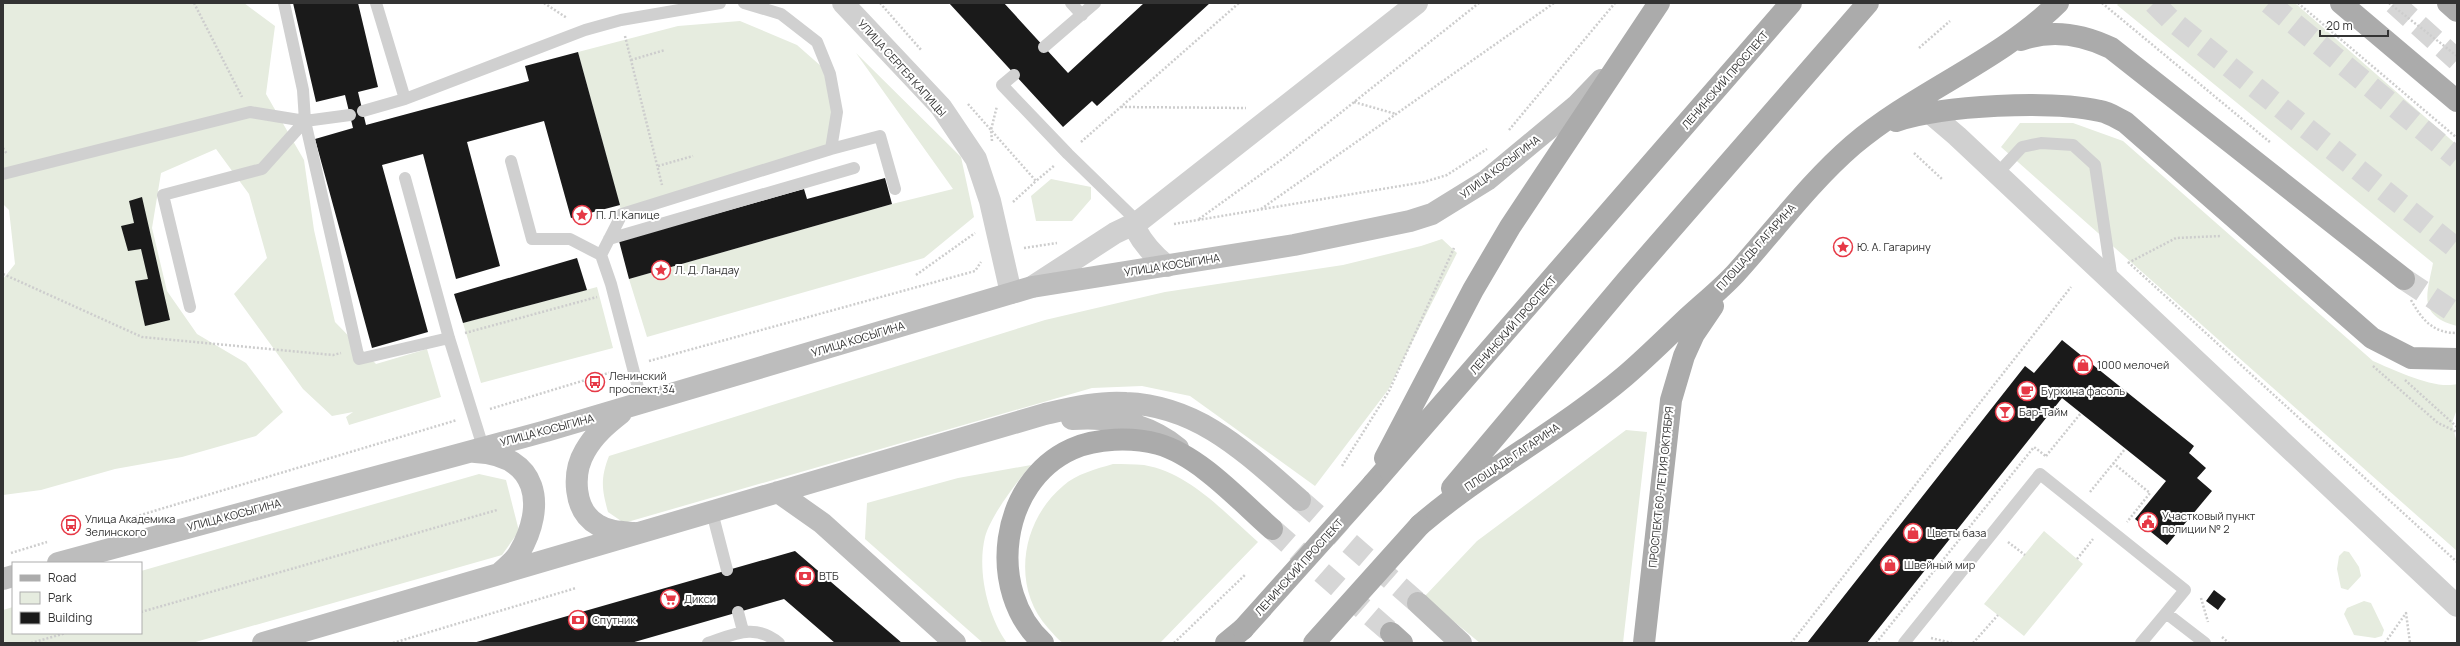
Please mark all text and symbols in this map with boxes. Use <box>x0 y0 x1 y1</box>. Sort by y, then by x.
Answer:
scale bar <box>2320 12 2388 38</box>
street label: УЛИЦА СЕРГЕЯ КАПИЦЫ <box>855 16 950 119</box>
text: 20 m <box>2326 17 2353 34</box>
street label: ЛЕНИНСКИЙ ПРОСПЕКТ <box>1678 27 1772 132</box>
street label: УЛИЦА КОСЫГИНА <box>1457 131 1543 202</box>
street label: ПЛОЩАДЬ ГАГАРИНА <box>1713 200 1799 293</box>
place icon: П. Л. Капице <box>571 204 593 226</box>
place label: П. Л. Капице <box>596 207 660 222</box>
place icon: Ю. А. Гагарину <box>1832 236 1854 258</box>
place label: Ю. А. Гагарину <box>1857 239 1931 254</box>
street label: УЛИЦА КОСЫГИНА <box>1123 250 1221 279</box>
place icon: Л. Д. Ландау <box>650 259 672 281</box>
place label: Л. Д. Ландау <box>675 262 739 277</box>
street label: ЛЕНИНСКИЙ ПРОСПЕКТ <box>1466 272 1560 377</box>
street label: УЛИЦА КОСЫГИНА <box>809 317 906 360</box>
shop icon: 1000 мелочей <box>2072 354 2094 376</box>
place label: 1000 мелочей <box>2097 357 2169 372</box>
place label: Ленинский проспект, 34 <box>609 368 675 396</box>
bus stop icon: Ленинский проспект, 34 <box>584 371 606 393</box>
cafe icon: Буркина фасоль <box>2016 380 2038 402</box>
place label: Буркина фасоль <box>2041 383 2125 398</box>
bar icon: Бар-Тайм <box>1994 401 2016 423</box>
place label: Бар-Тайм <box>2019 404 2068 419</box>
street label: ПРОСПЕКТ 60-ЛЕТИЯ ОКТЯБРЯ <box>1645 405 1676 568</box>
street label: УЛИЦА КОСЫГИНА <box>498 410 596 449</box>
street label: ПЛОЩАДЬ ГАГАРИНА <box>1461 419 1562 494</box>
street label: УЛИЦА КОСЫГИНА <box>185 495 283 534</box>
place label: Участковый пункт полиции № 2 <box>2162 508 2256 536</box>
place label: Улица Академика Зелинского <box>85 511 175 539</box>
public building icon: Участковый пункт полиции № 2 <box>2137 511 2159 533</box>
bus stop icon: Улица Академика Зелинского <box>60 514 82 536</box>
street label: ЛЕНИНСКИЙ ПРОСПЕКТ <box>1251 515 1346 618</box>
shop icon: Цветы база <box>1902 522 1924 544</box>
place label: Цветы база <box>1927 525 1986 540</box>
shop icon: Швейный мир <box>1879 554 1901 576</box>
place label: Швейный мир <box>1904 557 1976 572</box>
legend <box>12 562 142 634</box>
bank icon: ВТБ <box>794 565 816 587</box>
place label: ВТБ <box>819 568 839 583</box>
text: Road <box>48 569 76 586</box>
supermarket icon: Дикси <box>659 588 681 610</box>
text: Park <box>48 589 73 606</box>
place label: Дикси <box>684 591 716 606</box>
text: Building <box>48 609 92 626</box>
bank icon: Спутник <box>567 609 589 631</box>
place label: Спутник <box>592 612 636 627</box>

